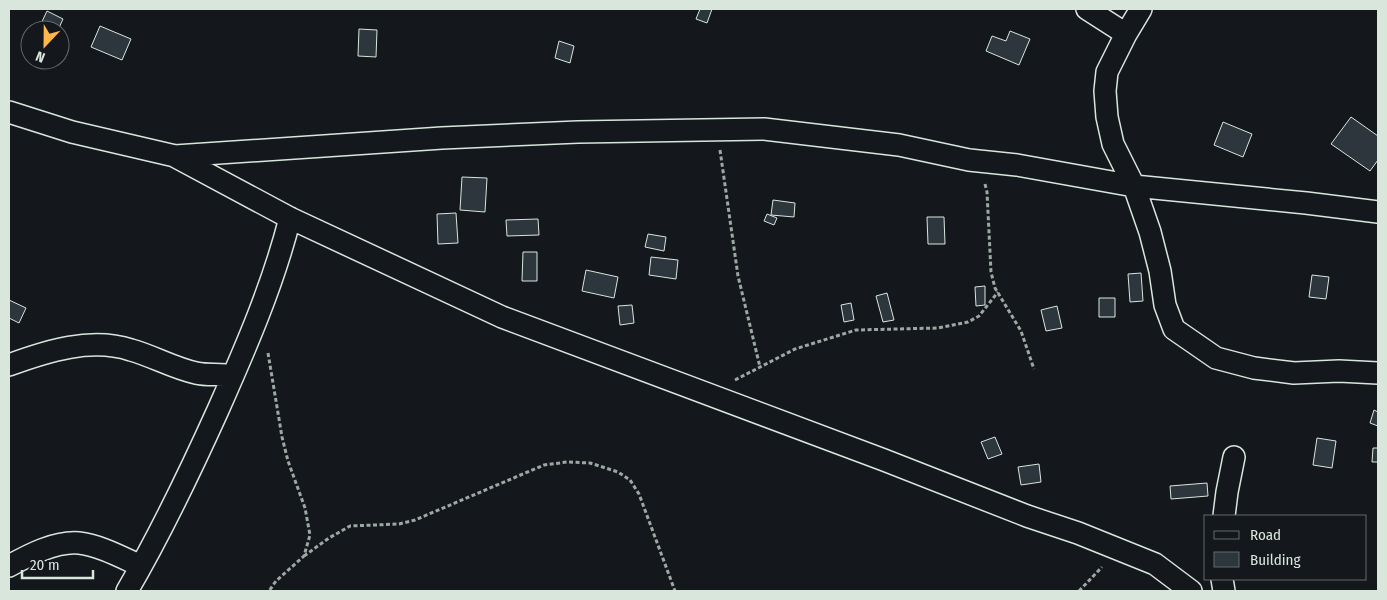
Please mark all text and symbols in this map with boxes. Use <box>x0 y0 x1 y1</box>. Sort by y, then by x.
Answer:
north arrow <box>20 20 70 70</box>
text: N <box>33 47 47 66</box>
legend <box>1204 515 1367 580</box>
text: Road <box>1250 526 1281 544</box>
scale bar <box>22 548 94 580</box>
text: Building <box>1250 551 1301 569</box>
text: 20 m <box>30 556 60 574</box>

